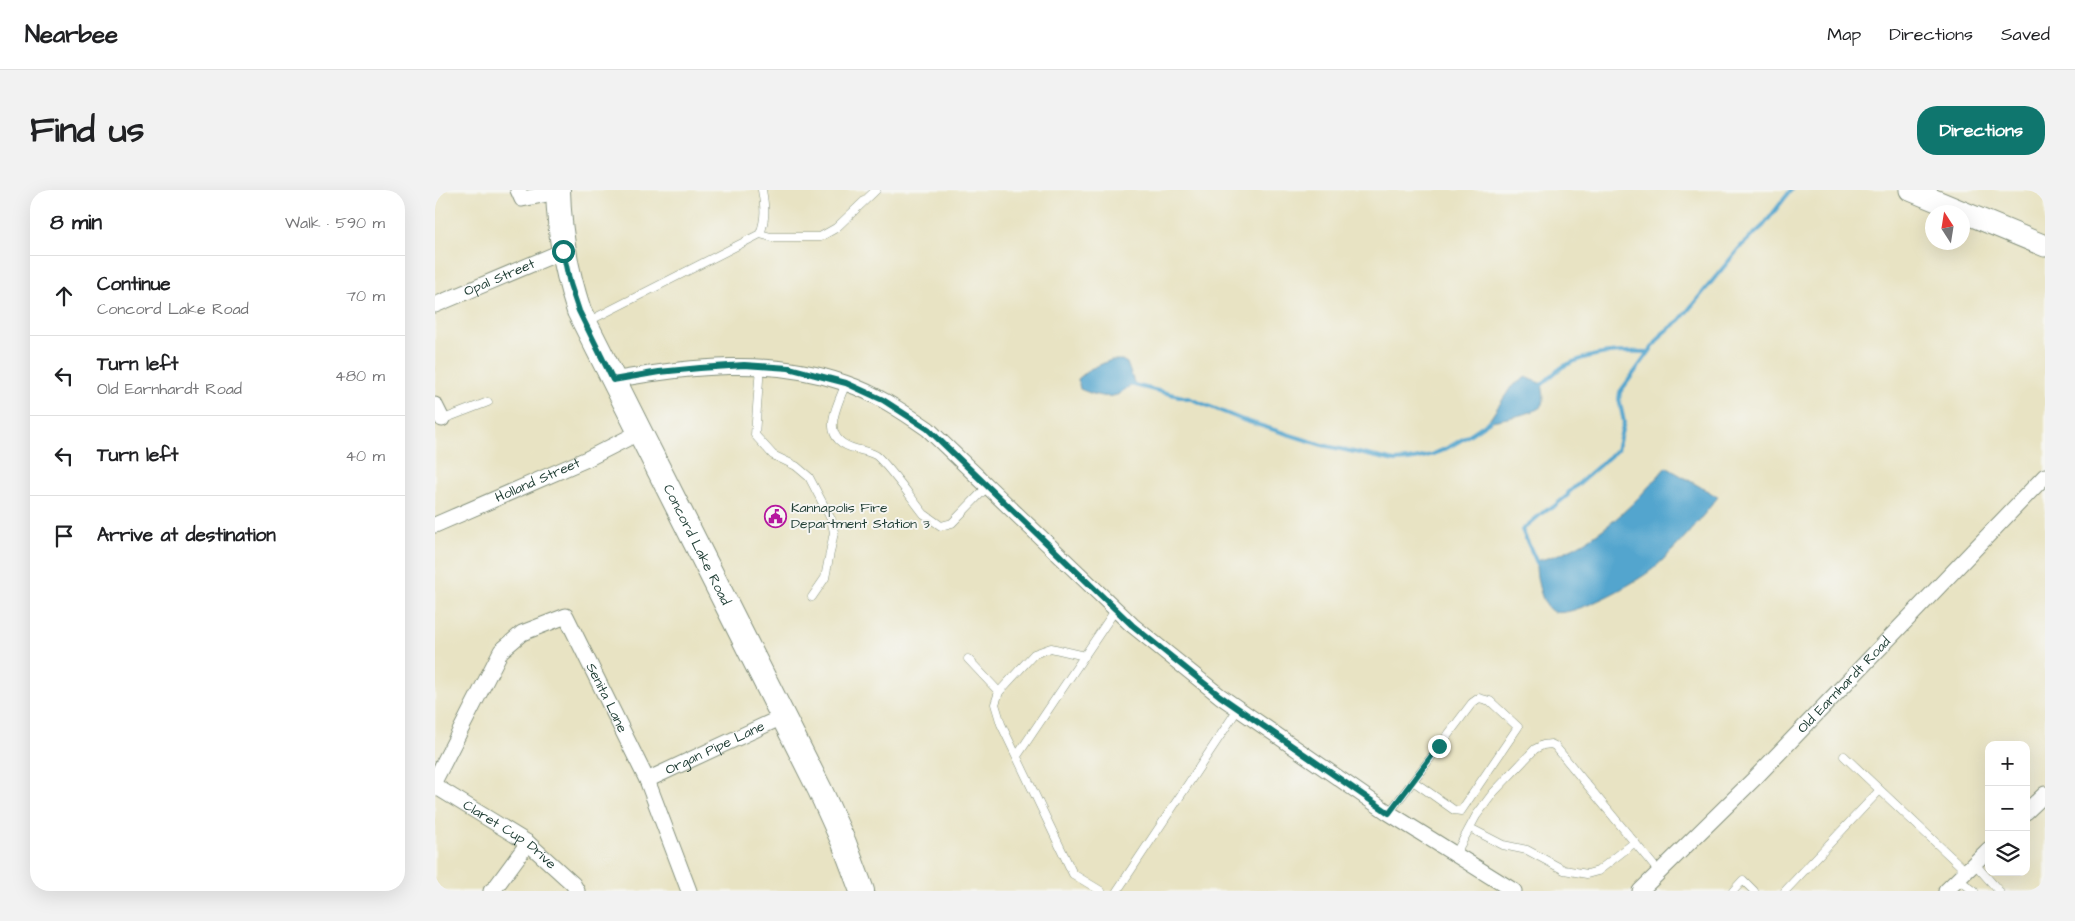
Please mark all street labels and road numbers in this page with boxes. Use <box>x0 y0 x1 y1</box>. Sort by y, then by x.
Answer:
street label: Opal Street <box>461 254 538 302</box>
street label: Holland Street <box>492 453 584 508</box>
street label: Concord Lake Road <box>658 481 735 609</box>
street label: Old Earnhardt Road <box>1793 632 1895 738</box>
street label: Senita Lane <box>581 660 632 736</box>
street label: Organ Pipe Lane <box>662 716 768 780</box>
street label: Claret Cup Drive <box>459 795 561 874</box>

